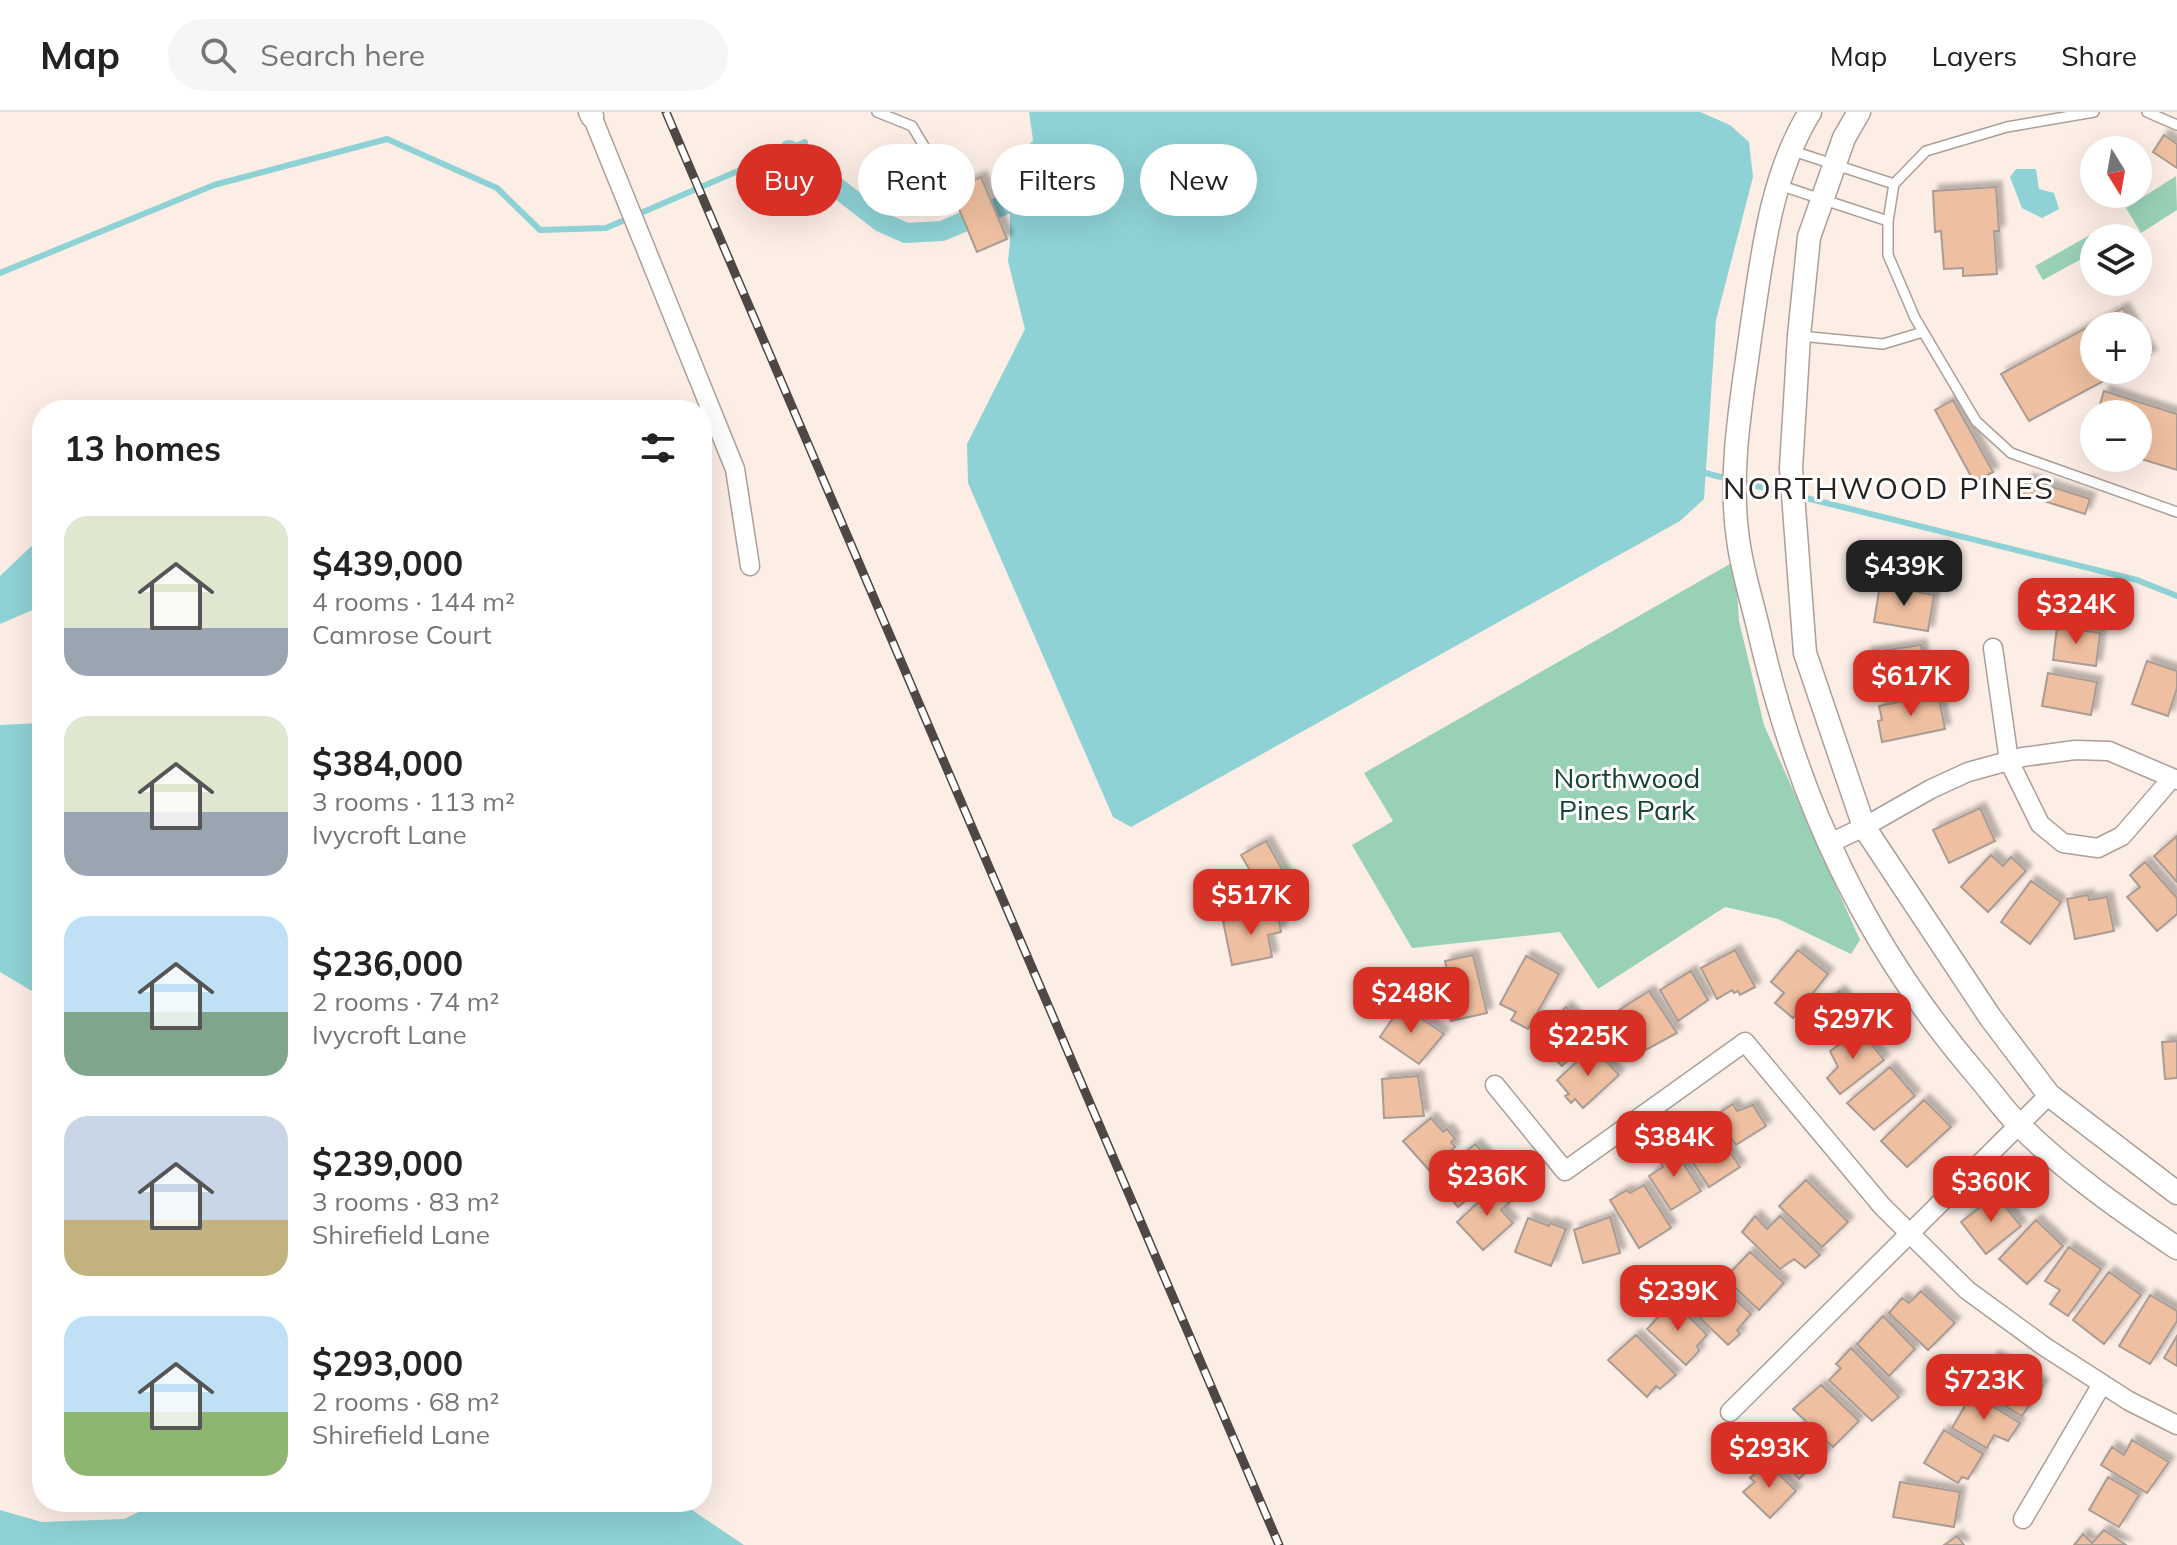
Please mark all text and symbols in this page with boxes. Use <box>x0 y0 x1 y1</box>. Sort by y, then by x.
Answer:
search box <box>168 19 728 91</box>
text: Map <box>40 31 120 79</box>
icon: search <box>196 33 240 77</box>
text: Search here <box>260 36 425 74</box>
text: Map <box>1830 38 1887 73</box>
text: Layers <box>1931 38 2017 73</box>
text: Share <box>2061 38 2137 73</box>
north arrow <box>2080 136 2152 208</box>
map controls <box>2080 136 2152 472</box>
chip: Buy <box>736 144 842 216</box>
chip: Rent <box>858 144 975 216</box>
chip: Filters <box>991 144 1124 216</box>
chip: New <box>1140 144 1257 216</box>
button: layers <box>2080 224 2152 296</box>
button: + <box>2080 312 2152 384</box>
button: − <box>2080 400 2152 472</box>
icon: filters <box>636 426 680 470</box>
text: 13 homes <box>64 427 221 470</box>
district label: NORTHWOOD PINES <box>1723 469 2055 507</box>
pin: $439K <box>1848 540 1960 608</box>
text: $439,000 <box>312 542 463 585</box>
icon: home <box>128 548 224 644</box>
text: $439K <box>1864 549 1944 582</box>
pin: $324K <box>2020 578 2132 646</box>
text: 4 rooms · 144 m² <box>312 585 515 618</box>
text: $324K <box>2036 587 2116 620</box>
text: Camrose Court <box>312 618 492 651</box>
pin: $617K <box>1855 650 1967 718</box>
text: $617K <box>1871 659 1951 692</box>
text: $384,000 <box>312 742 463 785</box>
icon: home <box>128 748 224 844</box>
park label: Northwood Pines Park <box>1554 760 1700 827</box>
text: 3 rooms · 113 m² <box>312 785 515 818</box>
text: Ivycroft Lane <box>312 818 467 851</box>
pin: $517K <box>1195 869 1307 937</box>
text: $517K <box>1211 878 1291 911</box>
text: $236,000 <box>312 942 463 985</box>
icon: home <box>128 948 224 1044</box>
pin: $248K <box>1355 967 1467 1035</box>
text: $248K <box>1371 976 1451 1009</box>
text: 2 rooms · 74 m² <box>312 985 499 1018</box>
pin: $297K <box>1797 993 1909 1061</box>
text: $297K <box>1813 1002 1893 1035</box>
pin: $225K <box>1532 1010 1644 1078</box>
text: Ivycroft Lane <box>312 1018 467 1051</box>
text: $225K <box>1548 1019 1628 1052</box>
pin: $384K <box>1618 1111 1730 1179</box>
text: $384K <box>1634 1120 1714 1153</box>
text: $239,000 <box>312 1142 463 1185</box>
icon: home <box>128 1148 224 1244</box>
pin: $236K <box>1431 1150 1543 1218</box>
pin: $360K <box>1935 1156 2047 1224</box>
text: $236K <box>1447 1159 1527 1192</box>
text: $360K <box>1951 1165 2031 1198</box>
text: 3 rooms · 83 m² <box>312 1185 499 1218</box>
text: Shirefield Lane <box>312 1218 490 1251</box>
pin: $239K <box>1622 1265 1734 1333</box>
text: $239K <box>1638 1274 1718 1307</box>
text: $293,000 <box>312 1342 463 1385</box>
icon: home <box>128 1348 224 1444</box>
pin: $723K <box>1928 1354 2040 1422</box>
text: $723K <box>1944 1363 2024 1396</box>
text: 2 rooms · 68 m² <box>312 1385 499 1418</box>
text: Shirefield Lane <box>312 1418 490 1451</box>
pin: $293K <box>1713 1422 1825 1490</box>
text: $293K <box>1729 1431 1809 1464</box>

